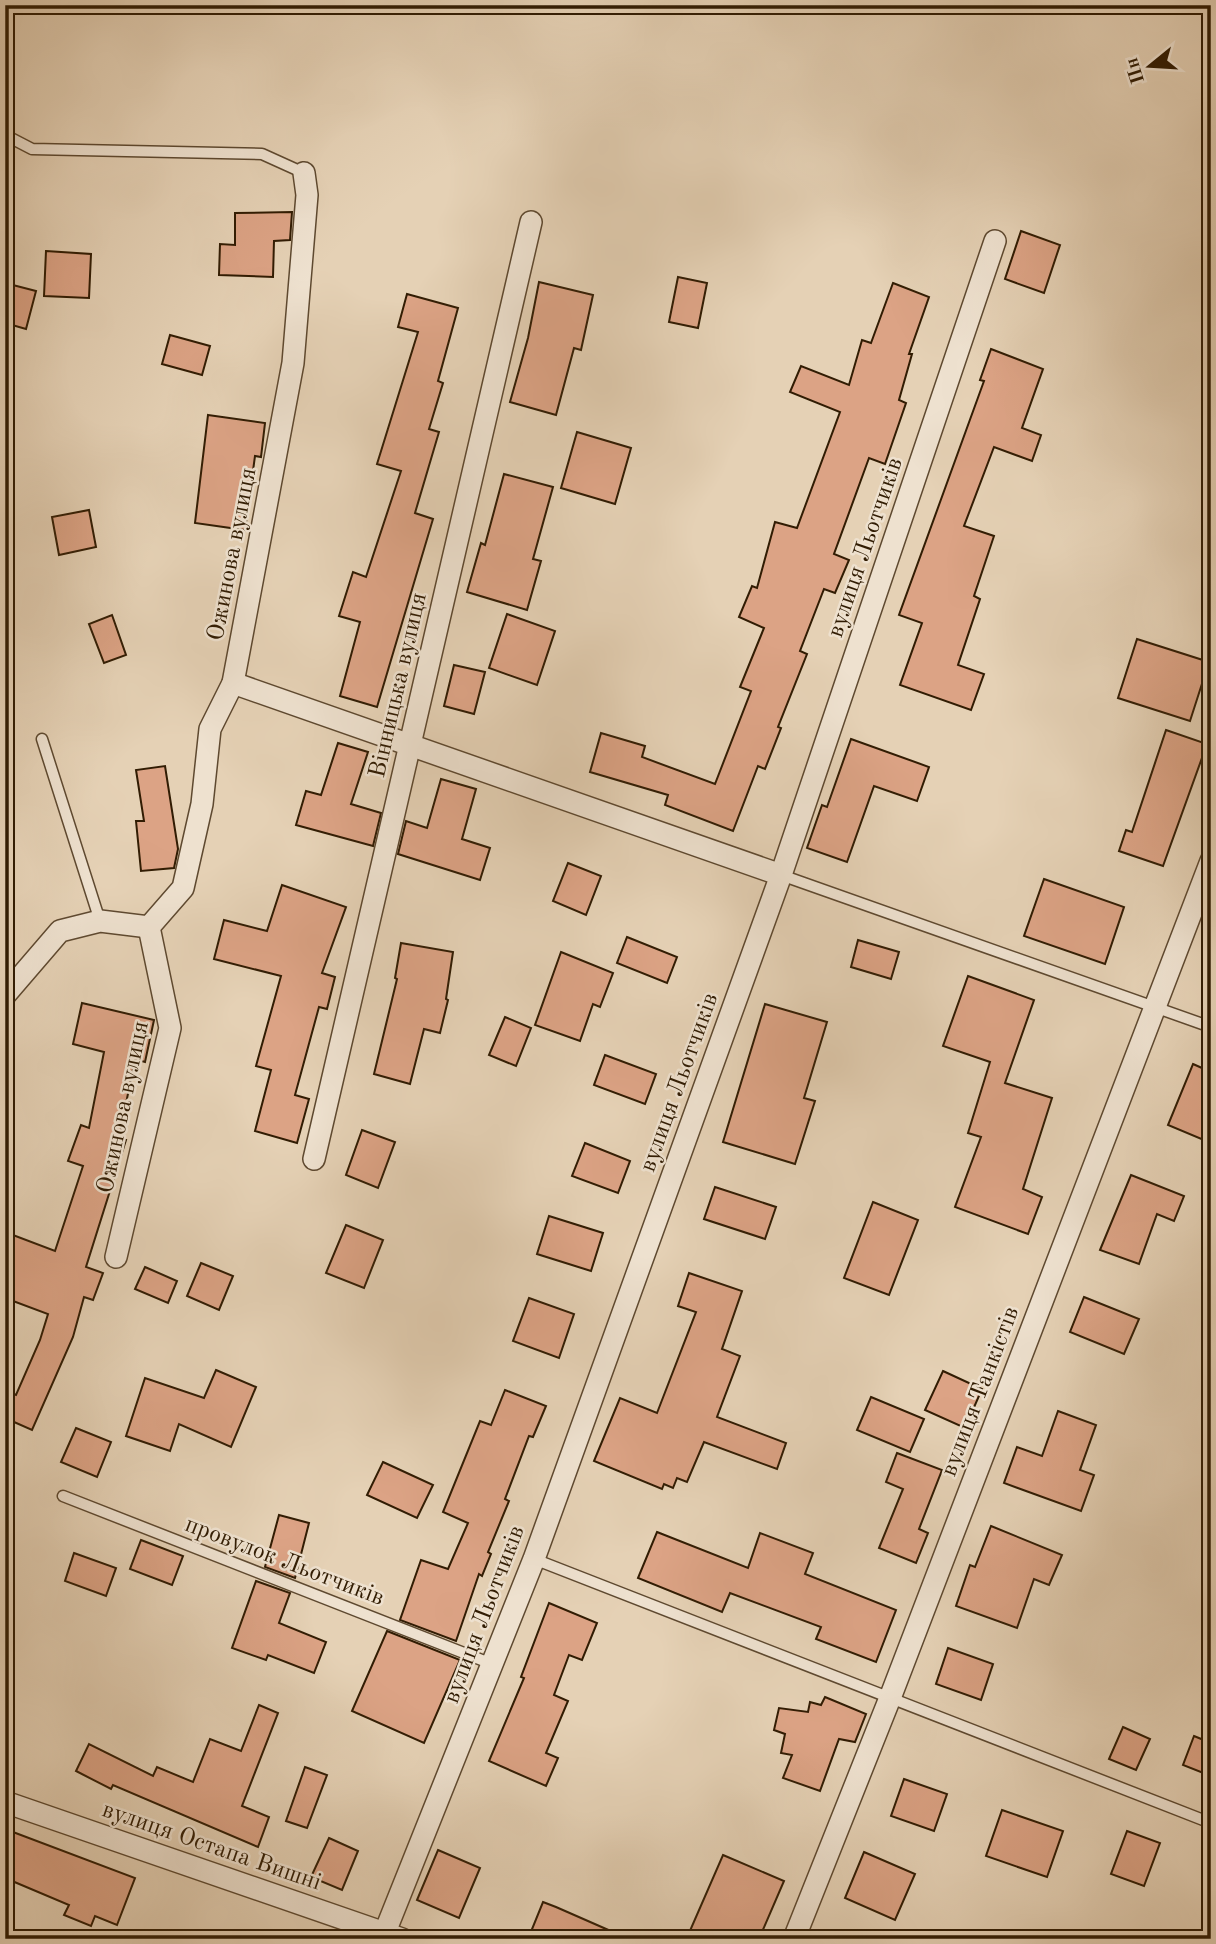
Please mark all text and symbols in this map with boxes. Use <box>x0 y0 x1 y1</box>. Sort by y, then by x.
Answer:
north arrow <box>1114 32 1184 102</box>
text: Пн <box>1123 55 1149 86</box>
street label: вулиця Льотчиків <box>824 455 908 641</box>
street label: Ожинова вулиця <box>204 466 261 643</box>
street label: Вінницька вулиця <box>366 590 432 780</box>
street label: вулиця Льотчиків <box>636 990 723 1175</box>
street label: Ожинова вулиця <box>94 1019 154 1196</box>
street label: вулиця Танкістів <box>938 1304 1024 1480</box>
street label: провулок Льотчиків <box>181 1513 387 1611</box>
street label: вулиця Льотчиків <box>440 1523 530 1707</box>
street label: вулиця Остапа Вишні <box>99 1798 324 1896</box>

